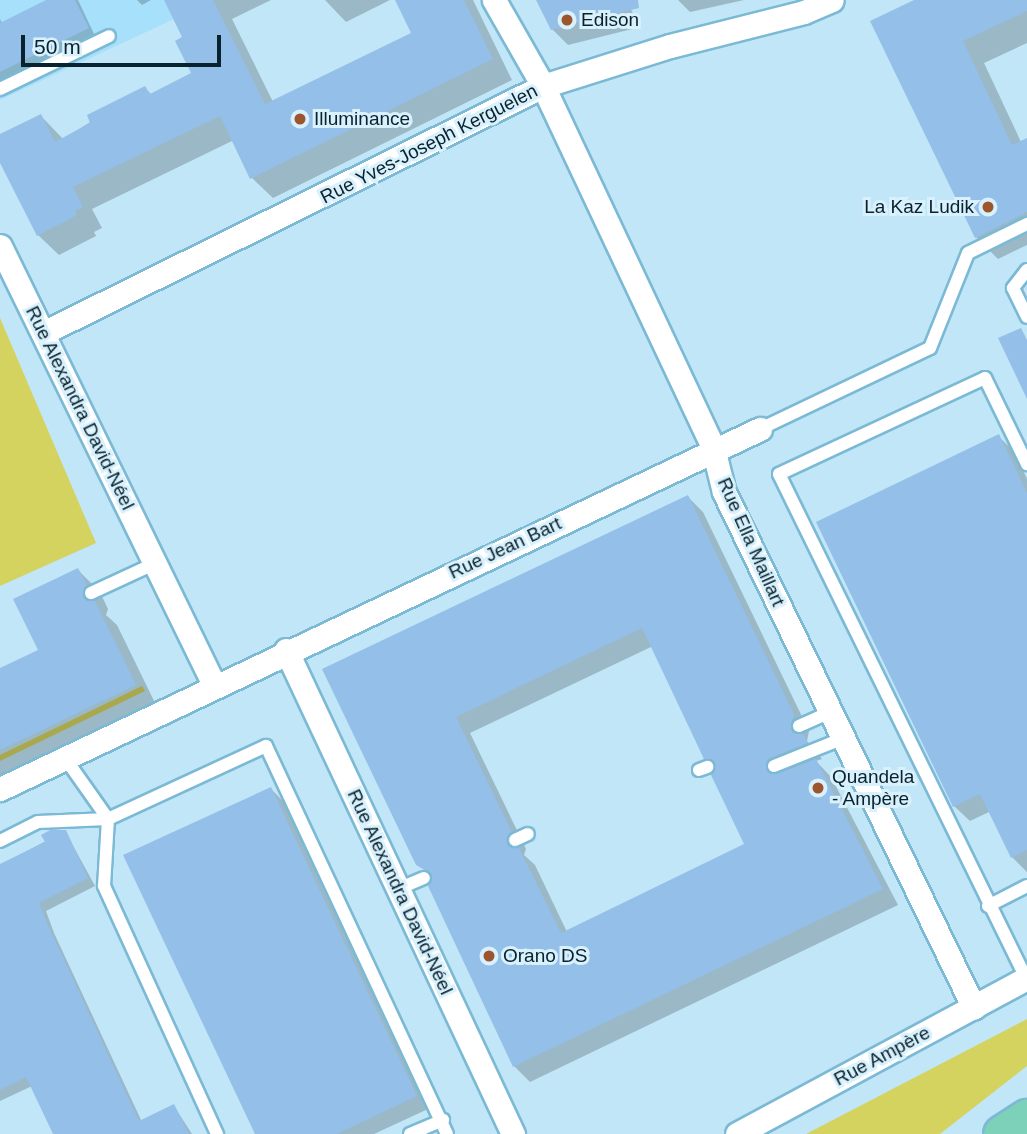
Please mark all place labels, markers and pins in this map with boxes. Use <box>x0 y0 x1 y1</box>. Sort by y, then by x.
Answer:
place label: Edison <box>581 9 639 31</box>
marker: Edison <box>559 12 575 28</box>
place label: Illuminance <box>314 108 410 130</box>
marker: Illuminance <box>292 111 308 127</box>
place label: La Kaz Ludik <box>864 196 974 218</box>
marker: La Kaz Ludik <box>980 199 996 215</box>
place label: Quandela - Ampère <box>832 766 914 810</box>
marker: Quandela - Ampère <box>810 780 826 796</box>
place label: Orano DS <box>503 945 587 967</box>
marker: Orano DS <box>481 948 497 964</box>

